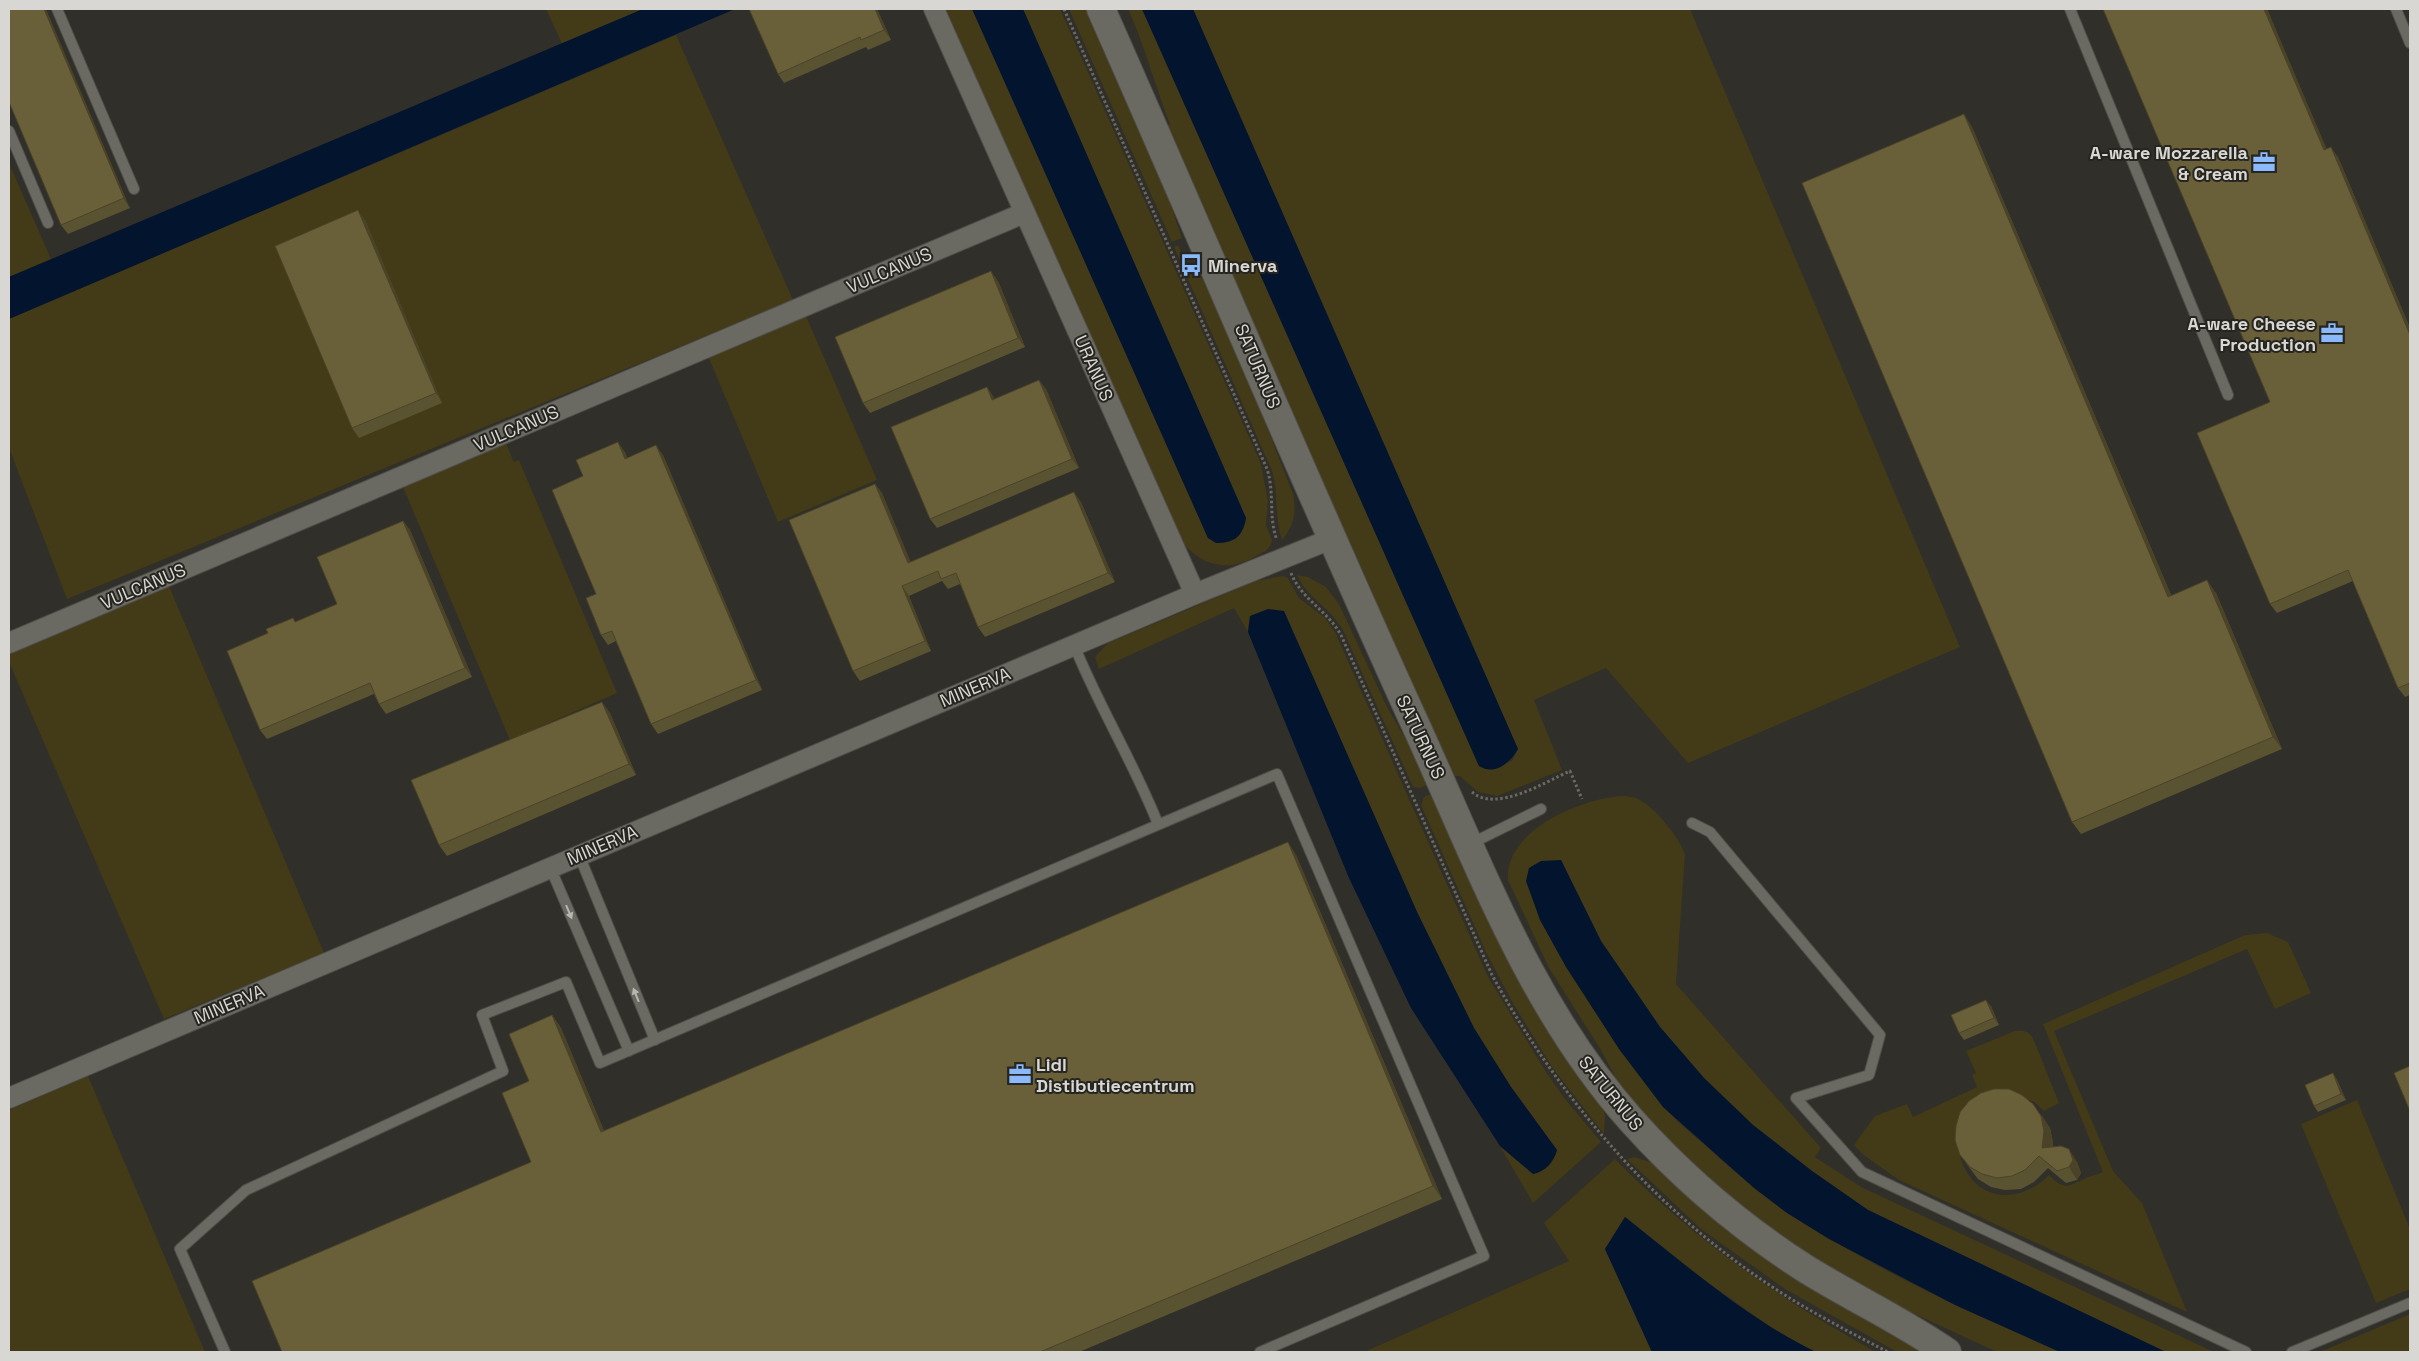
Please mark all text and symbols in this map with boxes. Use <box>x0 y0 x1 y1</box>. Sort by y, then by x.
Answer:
place label: A-ware Mozzarella & Cream <box>2090 141 2249 185</box>
office icon: A-ware Mozzarella & Cream <box>2251 149 2277 175</box>
street label: VULCANUS <box>843 242 935 298</box>
bus stop icon: Minerva <box>1178 252 1204 278</box>
place label: Minerva <box>1208 254 1278 277</box>
place label: A-ware Cheese Production <box>2188 312 2316 356</box>
street label: SATURNUS <box>1230 320 1286 412</box>
office icon: A-ware Cheese Production <box>2319 320 2345 346</box>
street label: URANUS <box>1069 331 1119 405</box>
street label: VULCANUS <box>470 400 562 456</box>
street label: VULCANUS <box>97 558 189 614</box>
street label: MINERVA <box>936 662 1014 712</box>
street label: SATURNUS <box>1392 691 1450 783</box>
street label: MINERVA <box>563 820 641 870</box>
one-way arrow <box>566 905 574 919</box>
street label: MINERVA <box>190 979 268 1029</box>
one-way arrow <box>632 987 640 1002</box>
street label: SATURNUS <box>1574 1051 1648 1135</box>
place label: Lidl Distibutiecentrum <box>1036 1053 1195 1097</box>
office icon: Lidl Distibutiecentrum <box>1007 1061 1033 1087</box>

